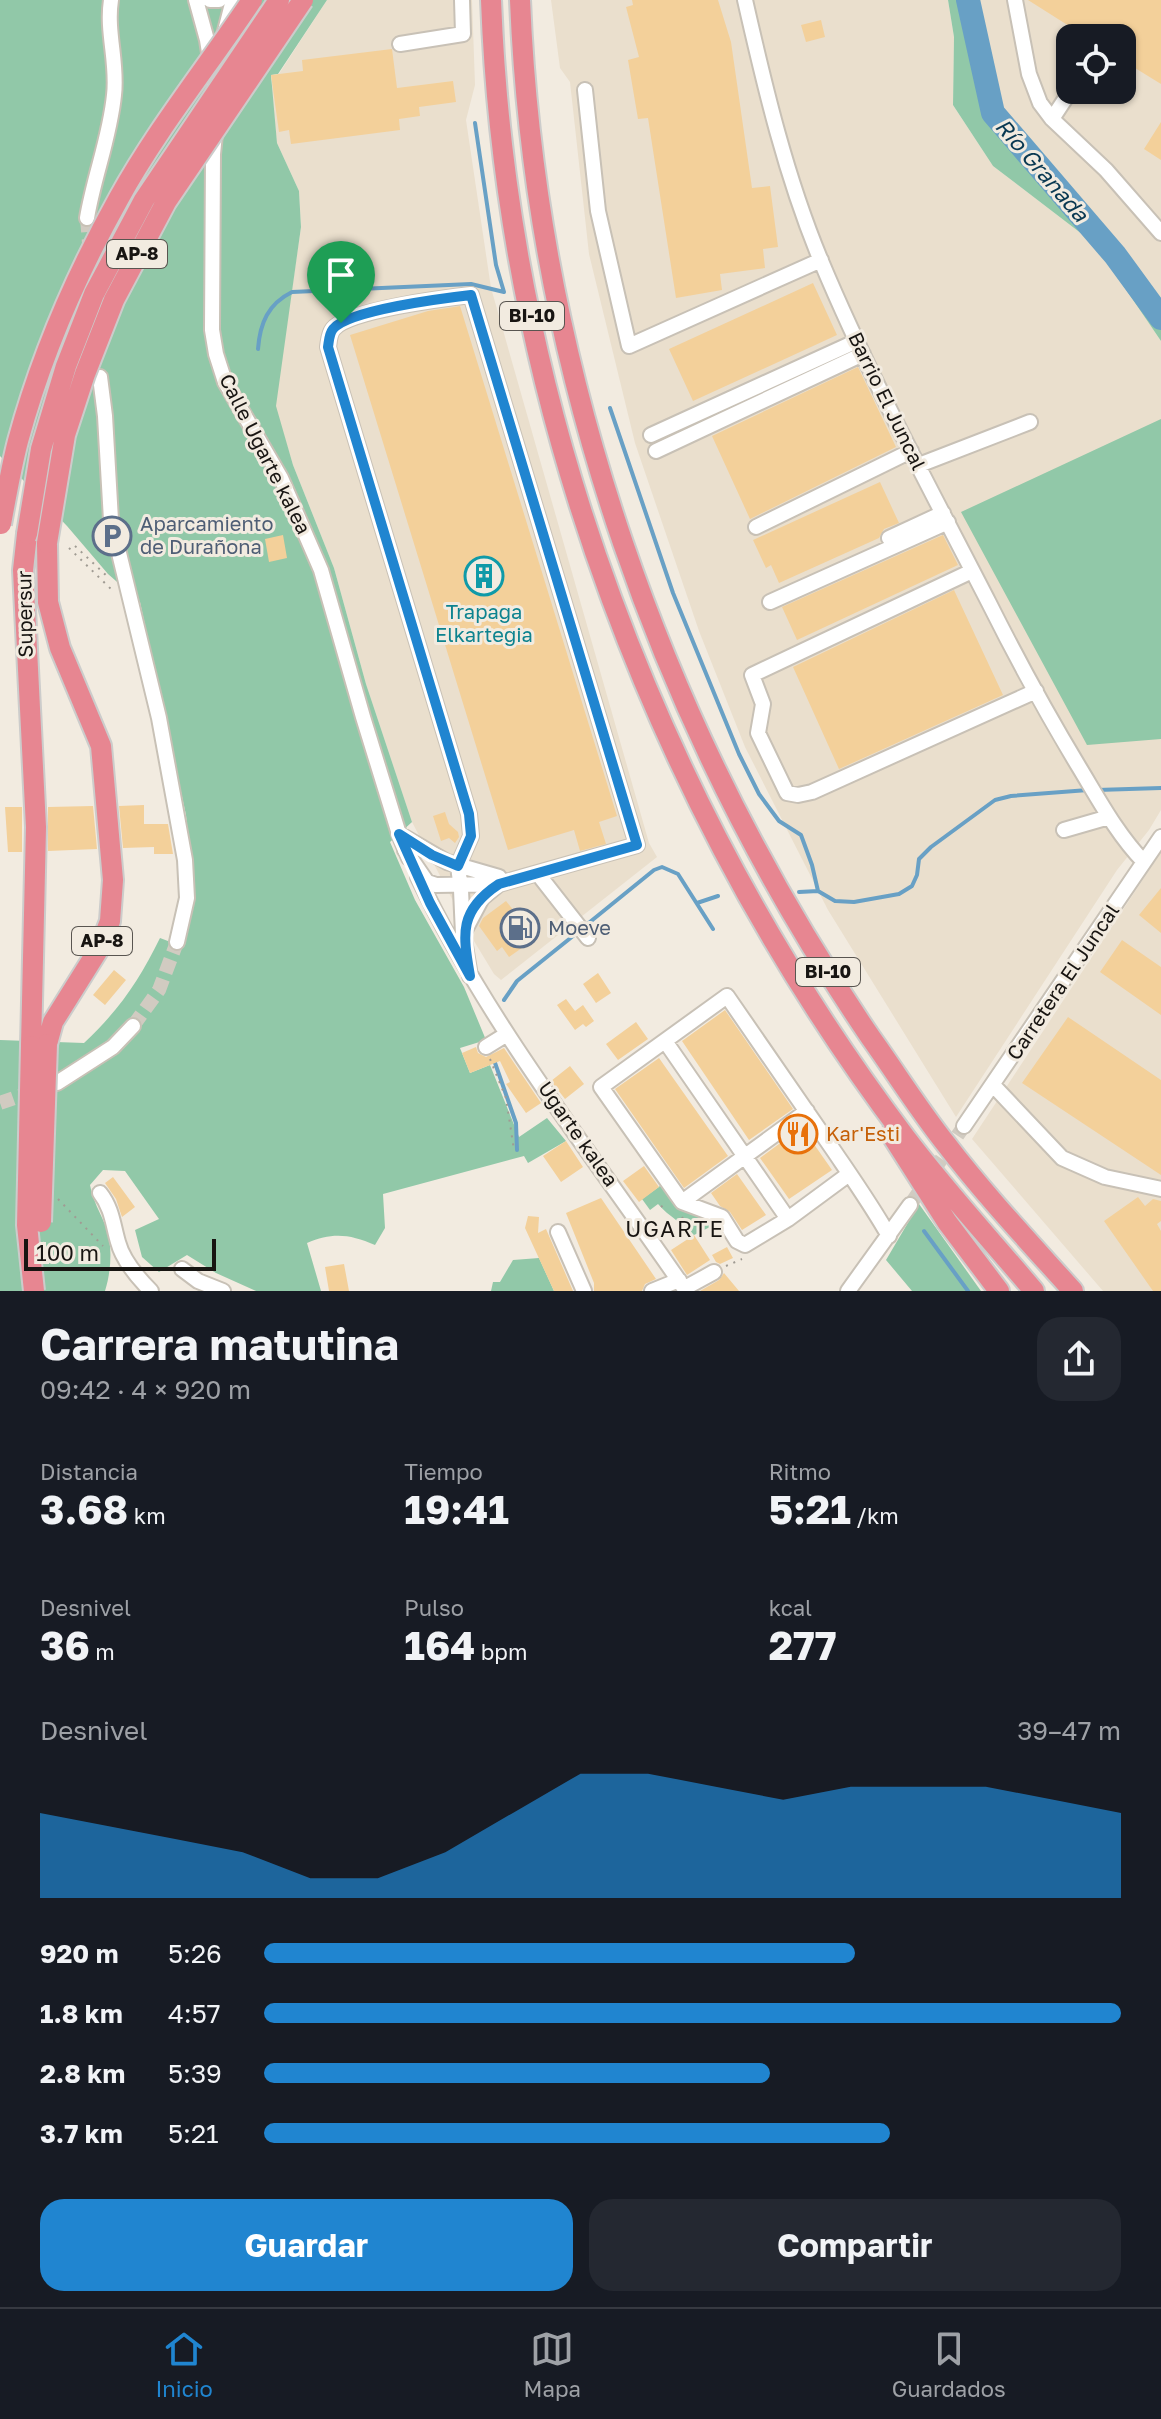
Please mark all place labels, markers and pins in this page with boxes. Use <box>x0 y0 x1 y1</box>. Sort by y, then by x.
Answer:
pin <box>307 241 375 323</box>
place label: Aparcamiento de Durañona <box>140 511 274 558</box>
parking icon: Aparcamiento de Durañona <box>91 515 133 557</box>
building icon: Trapaga Elkartegia <box>463 555 505 597</box>
place label: Trapaga Elkartegia <box>435 599 533 646</box>
fuel station icon: Moeve <box>499 907 541 949</box>
place label: Moeve <box>548 915 611 939</box>
restaurant icon: Kar'Esti <box>777 1113 819 1155</box>
place label: Kar'Esti <box>826 1121 900 1145</box>

